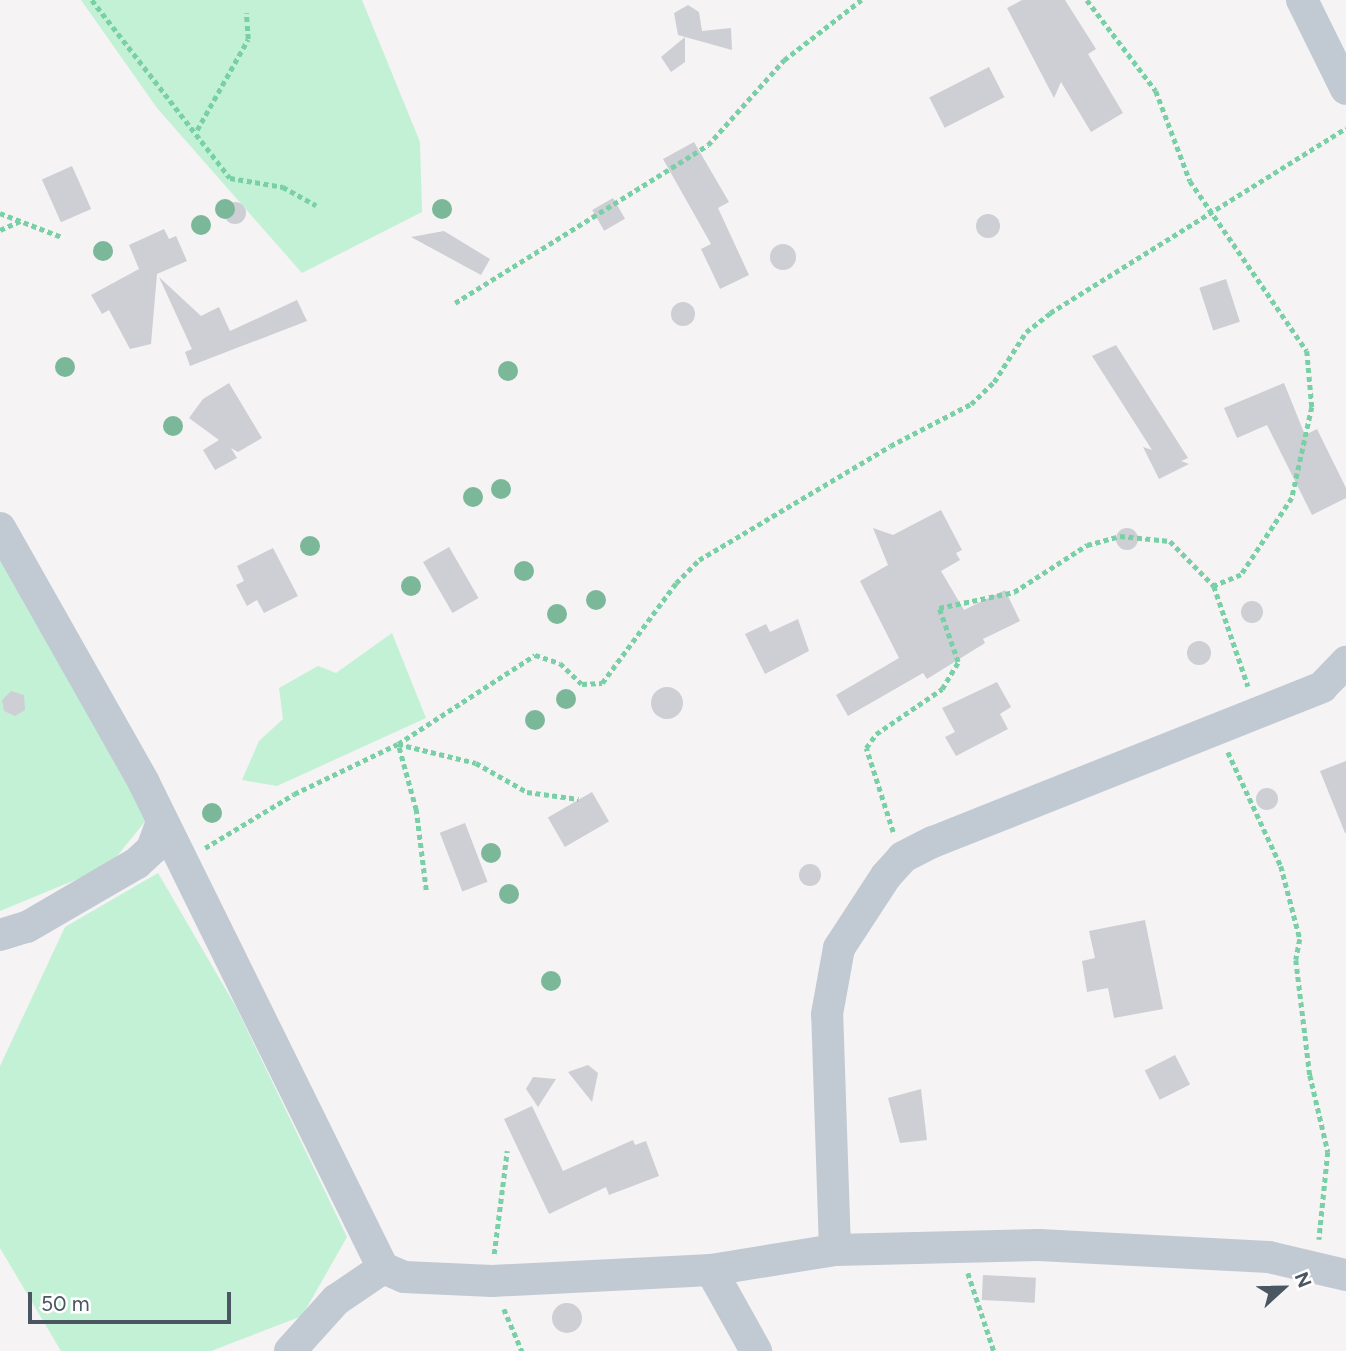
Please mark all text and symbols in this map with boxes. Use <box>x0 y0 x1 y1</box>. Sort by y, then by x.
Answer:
north arrow <box>1248 1253 1318 1323</box>
text: N <box>1290 1269 1316 1291</box>
scale bar <box>32 1278 234 1322</box>
text: 50 m <box>41 1291 90 1316</box>

